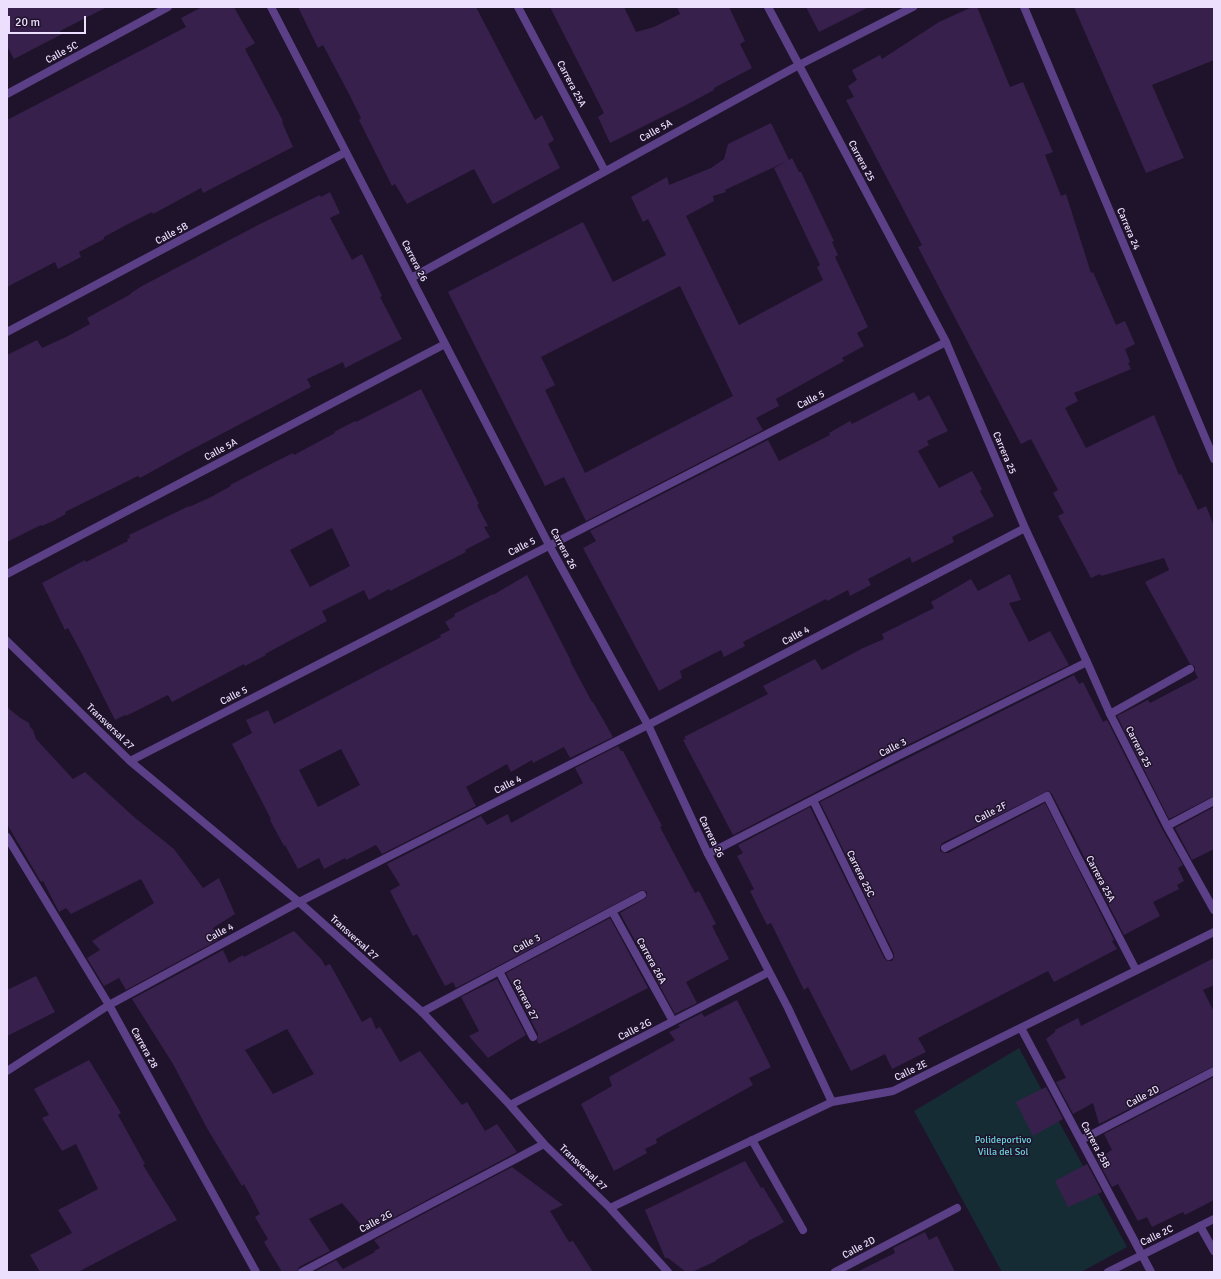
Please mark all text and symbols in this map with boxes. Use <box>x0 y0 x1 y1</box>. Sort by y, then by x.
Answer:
scale bar <box>10 8 88 34</box>
text: 20 m <box>15 15 40 30</box>
street label: Calle 5C <box>44 39 80 67</box>
street label: Carrera 25A <box>554 59 588 109</box>
street label: Calle 5A <box>638 117 674 145</box>
street label: Carrera 25 <box>845 138 877 184</box>
street label: Carrera 24 <box>1114 206 1142 252</box>
street label: Calle 5B <box>154 220 190 248</box>
street label: Carrera 26 <box>398 238 430 284</box>
street label: Calle 5 <box>795 388 827 412</box>
street label: Carrera 25 <box>990 430 1018 476</box>
street label: Calle 5A <box>203 436 239 464</box>
street label: Carrera 26 <box>547 526 579 572</box>
street label: Calle 5 <box>506 535 538 559</box>
street label: Calle 4 <box>780 624 812 648</box>
street label: Calle 5 <box>218 684 250 708</box>
street label: Transversal 27 <box>84 701 136 753</box>
street label: Carrera 25 <box>1122 724 1154 770</box>
street label: Calle 3 <box>877 736 909 760</box>
street label: Calle 4 <box>492 773 524 797</box>
street label: Calle 2F <box>973 800 1009 826</box>
street label: Carrera 26 <box>696 814 726 860</box>
street label: Carrera 25C <box>843 848 877 900</box>
street label: Carrera 25A <box>1083 854 1117 904</box>
street label: Transversal 27 <box>327 913 381 963</box>
street label: Calle 4 <box>204 921 236 945</box>
street label: Calle 3 <box>511 932 543 956</box>
street label: Carrera 26A <box>633 936 669 986</box>
street label: Carrera 27 <box>509 977 541 1023</box>
street label: Calle 2G <box>616 1017 654 1043</box>
street label: Carrera 28 <box>128 1025 160 1071</box>
street label: Calle 2E <box>893 1058 929 1084</box>
street label: Calle 2D <box>1124 1083 1162 1111</box>
street label: Carrera 25B <box>1078 1120 1112 1170</box>
park label: Polideportivo Villa del Sol <box>975 1134 1031 1158</box>
street label: Transversal 27 <box>557 1142 609 1194</box>
street label: Calle 2G <box>357 1208 395 1236</box>
street label: Calle 2C <box>1138 1223 1176 1249</box>
street label: Calle 2D <box>840 1234 878 1262</box>

